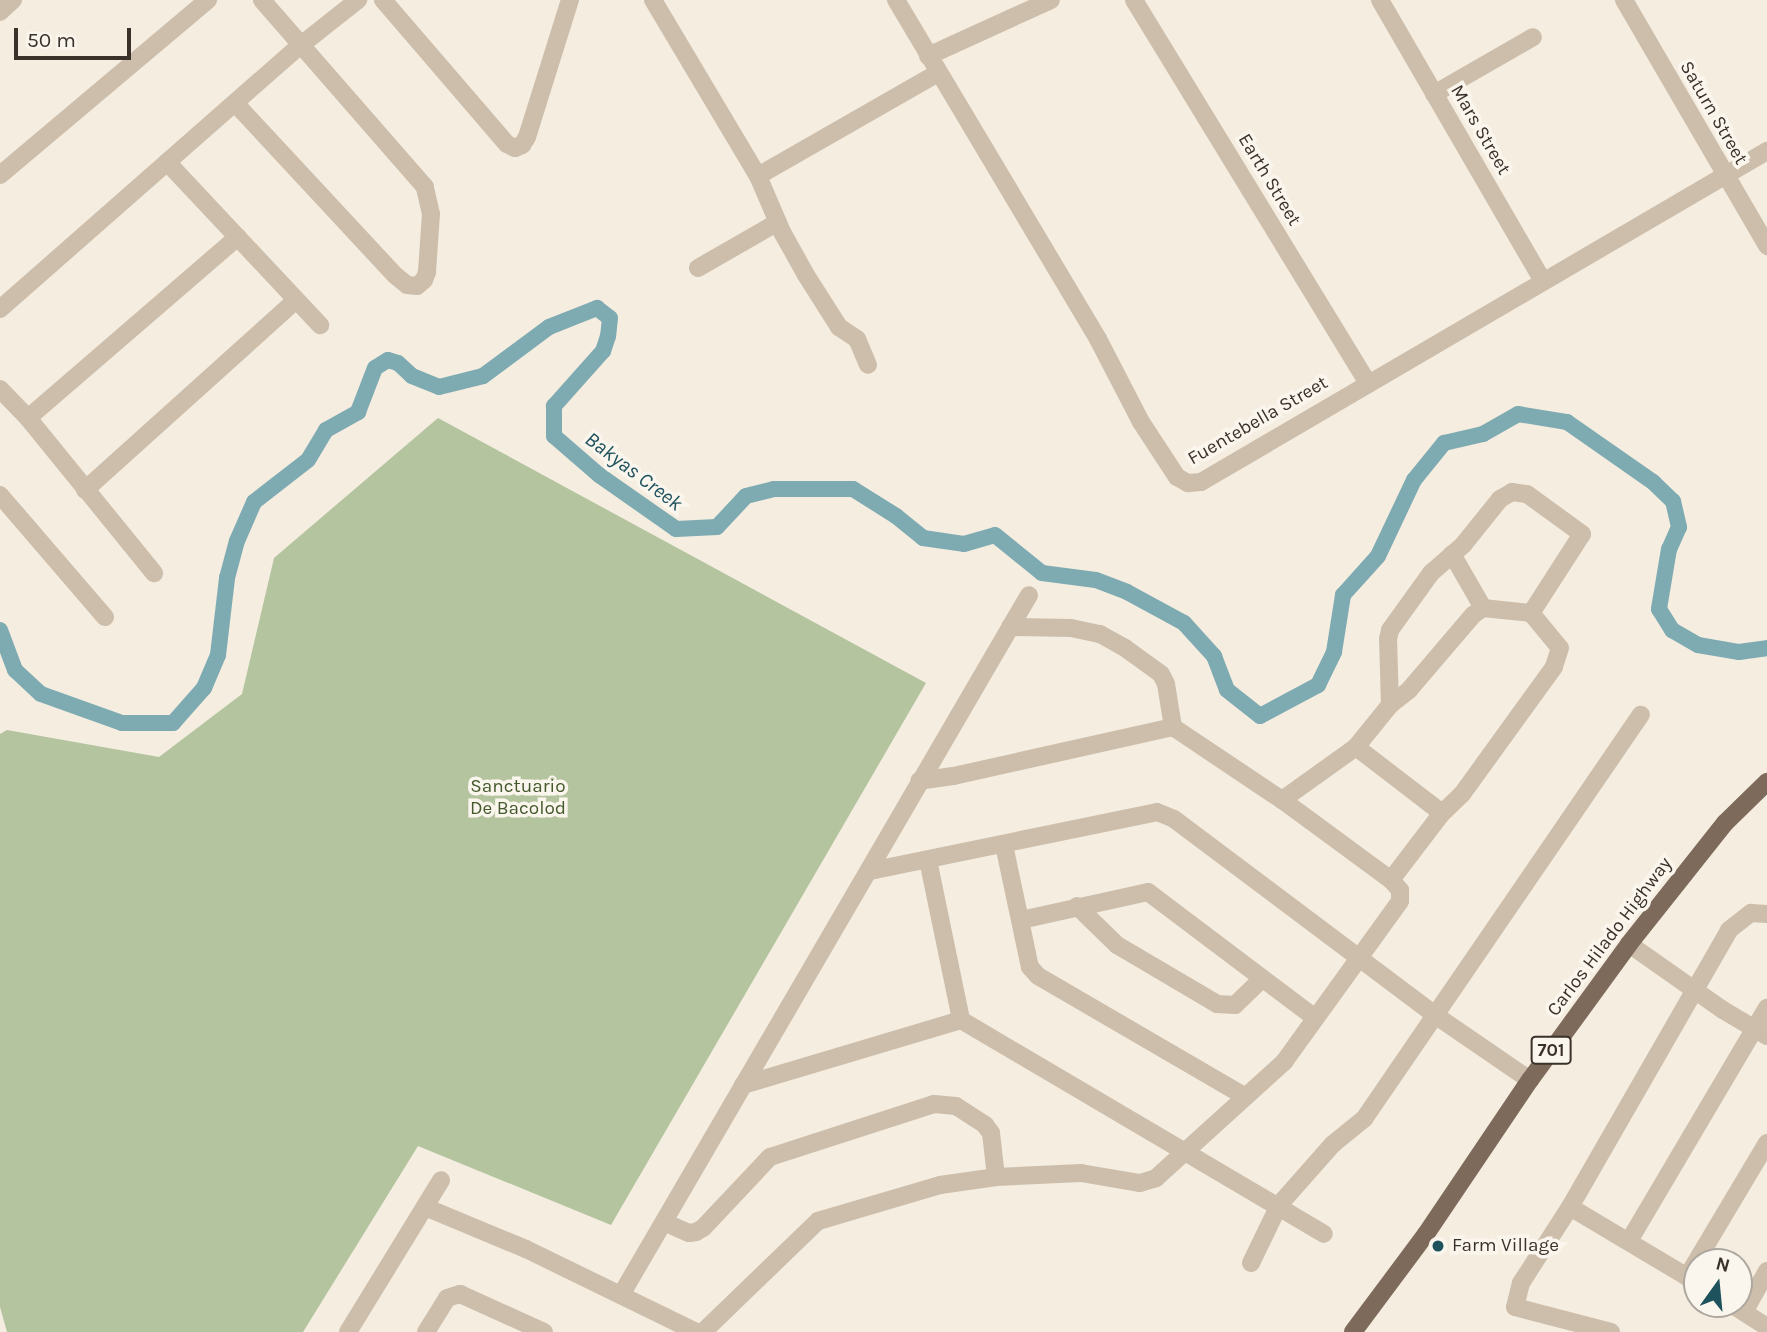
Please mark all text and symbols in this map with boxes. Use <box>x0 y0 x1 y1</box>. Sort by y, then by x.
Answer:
scale bar <box>18 14 135 58</box>
text: 50 m <box>27 28 76 52</box>
street label: Saturn Street <box>1674 57 1752 169</box>
street label: Mars Street <box>1445 81 1515 179</box>
street label: Earth Street <box>1233 130 1305 230</box>
street label: Fuentebella Street <box>1184 372 1332 470</box>
water label: Bakyas Creek <box>580 426 688 516</box>
park label: Sanctuario De Bacolod <box>470 776 566 820</box>
street label: Carlos Hilado Highway <box>1543 853 1677 1021</box>
road number: 701 <box>1530 1036 1572 1064</box>
place label: Farm Village <box>1452 1235 1559 1257</box>
marker: Farm Village <box>1430 1238 1446 1254</box>
north arrow <box>1683 1248 1753 1318</box>
text: N <box>1713 1252 1732 1277</box>

